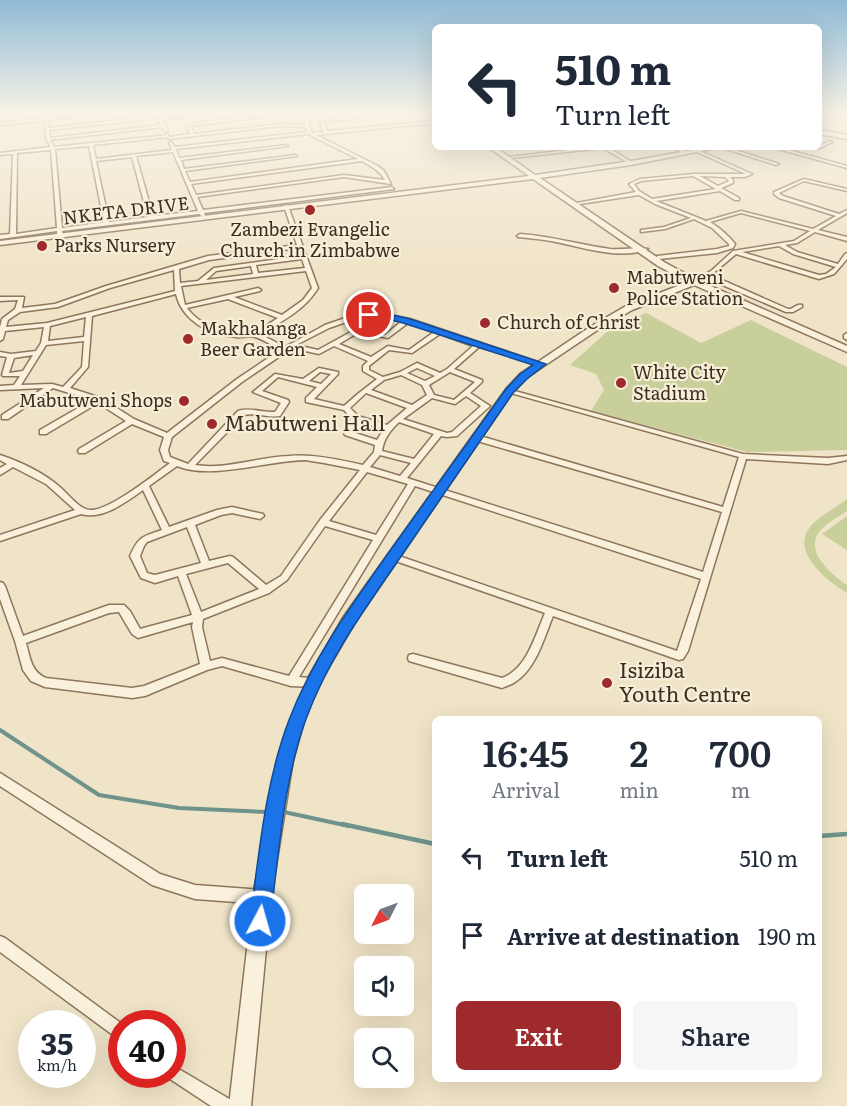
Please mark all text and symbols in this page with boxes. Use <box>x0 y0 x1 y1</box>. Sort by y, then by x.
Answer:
text: 510 m <box>555 36 671 98</box>
icon: left <box>456 48 534 126</box>
text: Turn left <box>555 93 670 133</box>
street label: NKETA DRIVE <box>61 188 190 231</box>
marker: Zambezi Evangelic Church in Zimbabwe <box>303 203 317 217</box>
place label: Zambezi Evangelic Church in Zimbabwe <box>220 215 400 263</box>
place label: Parks Nursery <box>54 231 176 258</box>
marker: Parks Nursery <box>35 239 49 253</box>
place label: Mabutweni Police Station <box>626 263 743 311</box>
marker: Mabutweni Police Station <box>607 281 621 295</box>
pin <box>343 289 394 340</box>
icon: arrive <box>352 298 385 331</box>
place label: Church of Christ <box>497 308 641 335</box>
place label: Makhalanga Beer Garden <box>200 314 307 362</box>
marker: Church of Christ <box>478 316 492 330</box>
marker: Makhalanga Beer Garden <box>181 332 195 346</box>
place label: White City Stadium <box>633 358 726 406</box>
marker: White City Stadium <box>614 376 628 390</box>
place label: Mabutweni Shops <box>19 386 172 413</box>
marker: Mabutweni Shops <box>177 394 191 408</box>
place label: Mabutweni Hall <box>224 406 385 437</box>
marker: Mabutweni Hall <box>205 417 219 431</box>
place label: Isiziba Youth Centre <box>619 653 751 708</box>
marker: Isiziba Youth Centre <box>600 676 614 690</box>
text: 16:45 <box>483 725 569 778</box>
text: 2 <box>630 725 649 778</box>
text: 700 <box>709 725 771 778</box>
text: Arrival <box>492 774 560 804</box>
text: min <box>619 774 659 804</box>
text: m <box>731 774 750 804</box>
icon: left <box>456 841 489 874</box>
text: Turn left <box>507 841 608 874</box>
text: 510 m <box>739 841 798 874</box>
north arrow <box>354 884 414 944</box>
map controls <box>354 884 414 1088</box>
position arrow <box>228 889 292 953</box>
icon: arrive <box>456 919 489 952</box>
text: Arrive at destination <box>507 919 740 952</box>
text: 190 m <box>758 919 817 952</box>
button: sound <box>354 956 414 1016</box>
button: Exit <box>456 1001 621 1070</box>
button: Share <box>633 1001 798 1070</box>
speed limit sign: 40 <box>108 1010 186 1088</box>
text: 35 <box>41 1020 73 1064</box>
button: search <box>354 1028 414 1088</box>
text: km/h <box>37 1053 77 1076</box>

